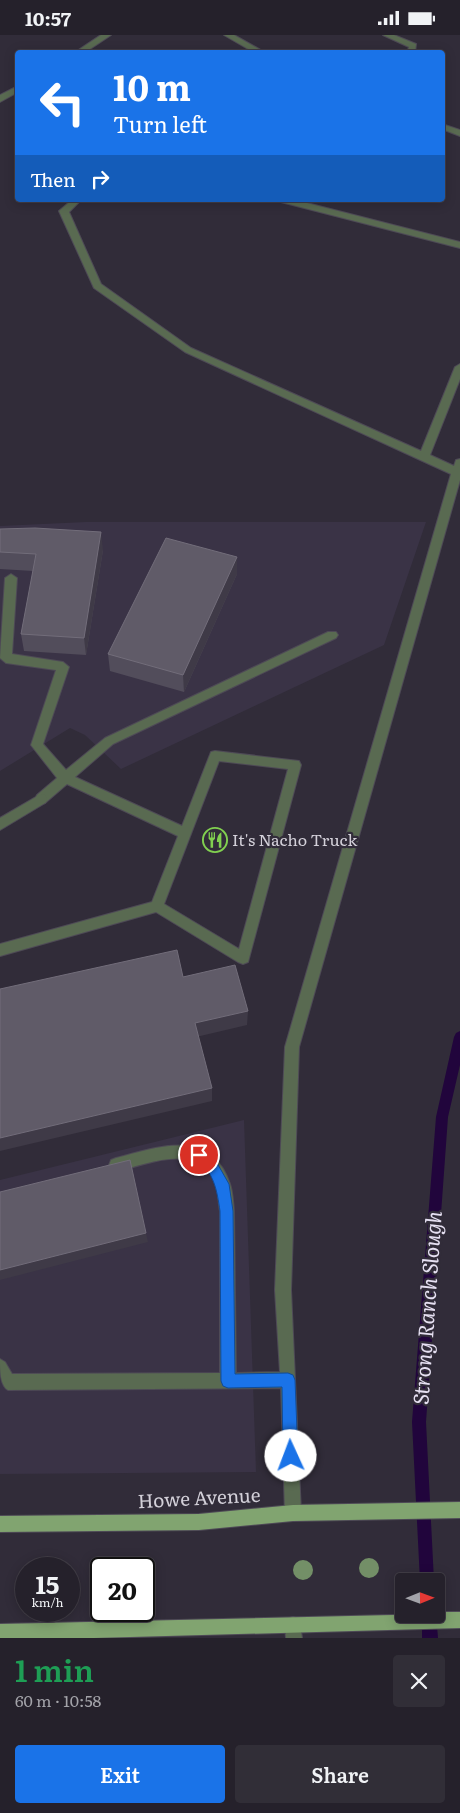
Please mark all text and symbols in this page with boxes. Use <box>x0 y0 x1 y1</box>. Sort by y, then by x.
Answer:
text: 10:57 <box>25 4 71 32</box>
text: 10 m <box>113 60 191 112</box>
icon: left <box>30 70 95 135</box>
text: Turn left <box>113 107 207 140</box>
text: Then <box>30 165 76 193</box>
icon: right <box>86 165 114 193</box>
restaurant icon: It's Nacho Truck <box>202 827 228 853</box>
place label: It's Nacho Truck <box>232 827 357 851</box>
pin <box>178 1134 220 1176</box>
icon: arrive <box>185 1141 213 1169</box>
water label: Strong Ranch Slough <box>403 1209 448 1406</box>
position arrow <box>264 1429 316 1481</box>
street label: Howe Avenue <box>137 1480 261 1514</box>
speed limit sign: 20 <box>90 1557 155 1622</box>
text: 15 <box>36 1565 59 1602</box>
north arrow <box>395 1573 445 1623</box>
map controls <box>395 1573 445 1623</box>
text: km/h <box>32 1593 63 1611</box>
text: 1 min <box>15 1647 94 1691</box>
button: close <box>393 1655 445 1707</box>
text: 60 m · 10:58 <box>15 1688 101 1712</box>
button: Exit <box>15 1745 225 1803</box>
button: Share <box>235 1745 445 1803</box>

